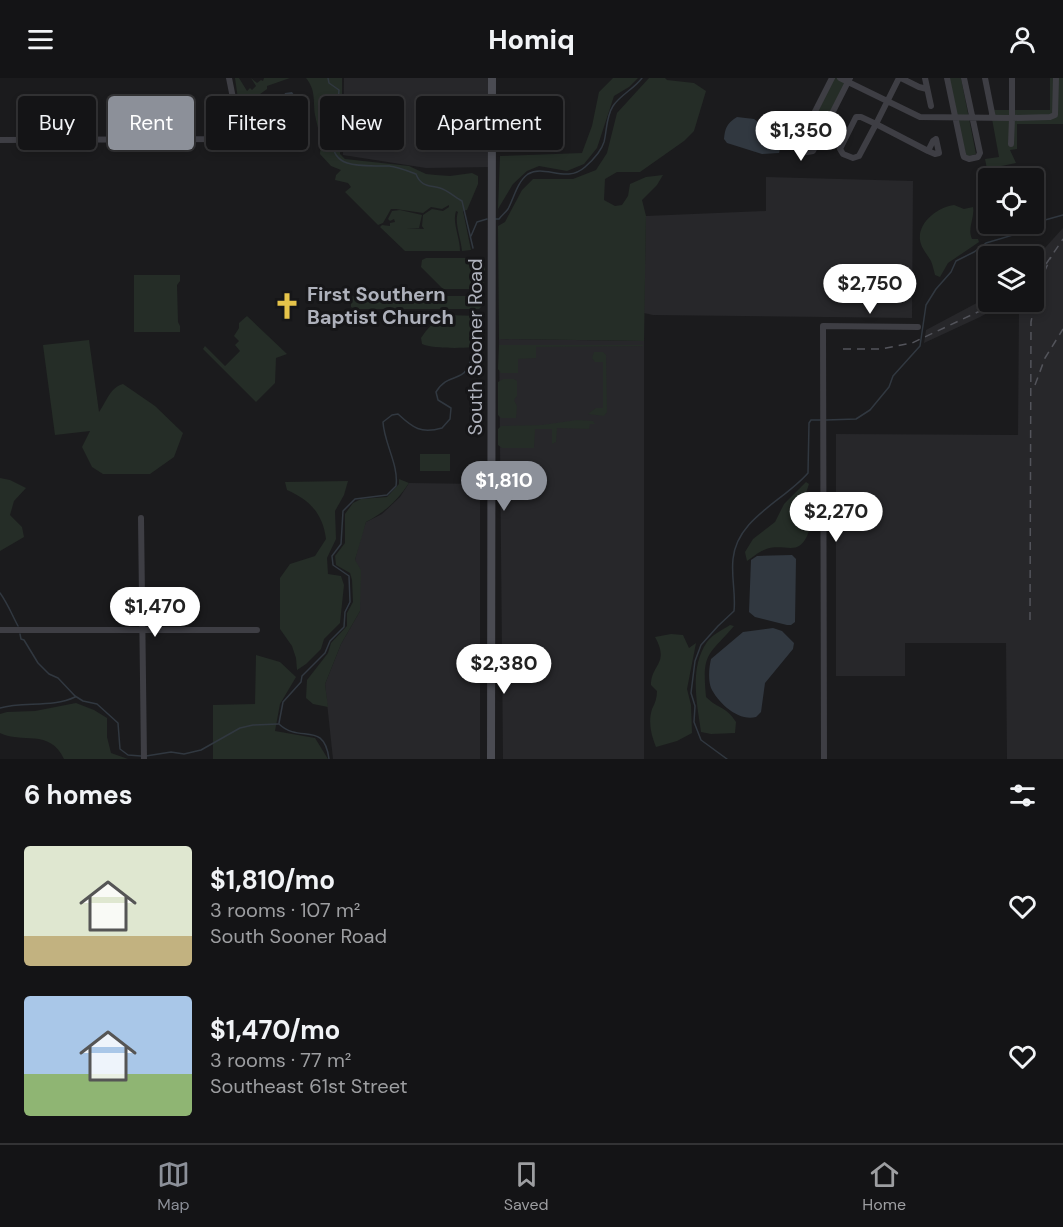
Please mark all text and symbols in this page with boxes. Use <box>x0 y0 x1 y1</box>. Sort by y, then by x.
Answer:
text: Homiq <box>488 22 575 57</box>
icon: menu <box>24 23 57 56</box>
icon: person <box>1006 23 1039 56</box>
chip: Buy <box>18 96 96 150</box>
chip: Rent <box>108 96 194 150</box>
chip: Filters <box>206 96 308 150</box>
chip: New <box>320 96 404 150</box>
chip: Apartment <box>416 96 563 150</box>
pin: $1,350 <box>752 111 850 162</box>
text: $1,350 <box>770 117 832 143</box>
map controls <box>978 168 1044 312</box>
button: locate <box>978 168 1044 234</box>
button: layers <box>978 246 1044 312</box>
street label: South Sooner Road <box>462 258 488 436</box>
pin: $2,750 <box>821 264 919 315</box>
text: $2,750 <box>837 270 903 296</box>
place label: First Southern Baptist Church <box>307 281 454 330</box>
church icon: First Southern Baptist Church <box>272 291 302 321</box>
pin: $1,810 <box>455 461 553 512</box>
text: $1,810 <box>475 467 533 493</box>
pin: $2,270 <box>787 492 885 543</box>
text: $2,270 <box>804 498 868 524</box>
pin: $1,470 <box>106 587 204 638</box>
text: $1,470 <box>124 593 186 619</box>
pin: $2,380 <box>455 644 553 695</box>
text: $2,380 <box>470 650 538 676</box>
text: 6 homes <box>24 778 132 812</box>
icon: filters <box>1006 779 1039 812</box>
text: $1,810/mo <box>210 863 335 897</box>
icon: home <box>72 870 144 942</box>
icon: heart <box>1006 890 1039 923</box>
text: 3 rooms · 107 m² <box>210 897 360 923</box>
text: South Sooner Road <box>210 923 387 949</box>
text: $1,470/mo <box>210 1013 340 1047</box>
icon: home <box>72 1020 144 1092</box>
icon: heart <box>1006 1040 1039 1073</box>
text: 3 rooms · 77 m² <box>210 1047 351 1073</box>
text: Southeast 61st Street <box>210 1073 408 1099</box>
tab: Map <box>157 1158 190 1215</box>
tab: Saved <box>504 1158 549 1215</box>
tab: Home <box>862 1158 906 1215</box>

